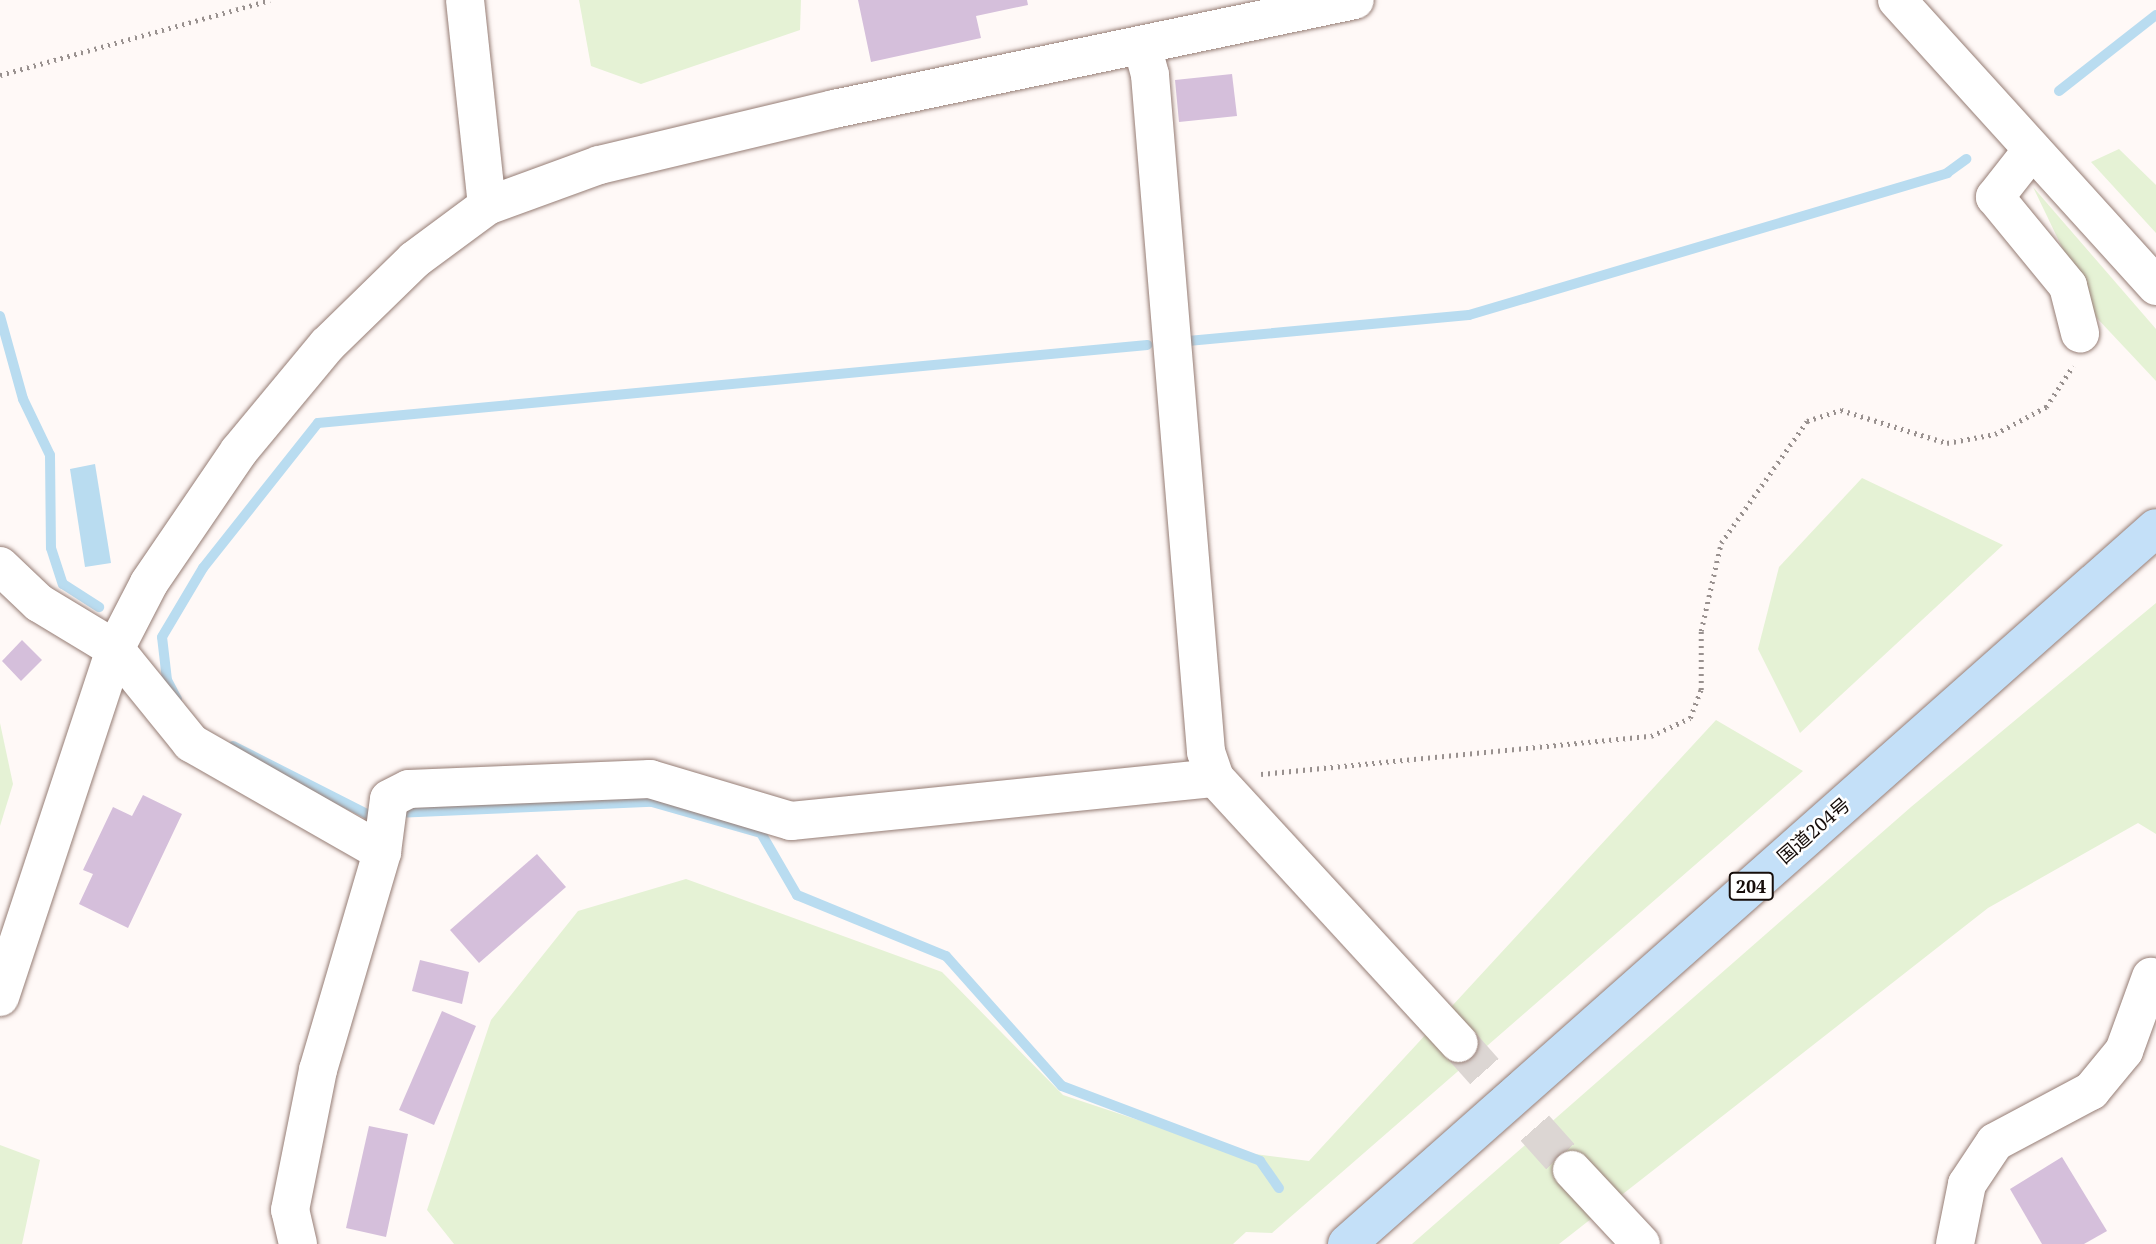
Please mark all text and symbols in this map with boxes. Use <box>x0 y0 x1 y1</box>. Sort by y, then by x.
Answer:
street label: 国道204号 <box>1773 793 1855 869</box>
road number: 204 <box>1728 872 1774 900</box>

